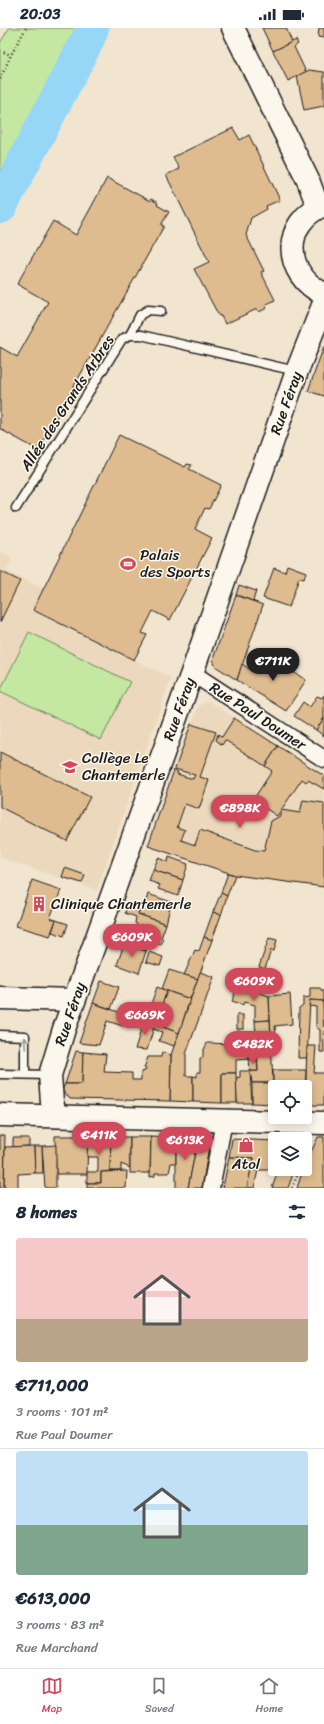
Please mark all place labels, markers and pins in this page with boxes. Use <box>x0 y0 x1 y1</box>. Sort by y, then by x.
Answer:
place label: Palais des Sports <box>140 542 211 585</box>
sports icon: Palais des Sports <box>119 555 137 573</box>
pin: €711K <box>245 648 301 682</box>
place label: Collège Le Chantemerle <box>82 745 166 788</box>
school or university icon: Collège Le Chantemerle <box>61 758 79 776</box>
pin: €898K <box>212 795 268 829</box>
place label: Clinique Chantemerle <box>51 891 192 917</box>
building icon: Clinique Chantemerle <box>30 895 48 913</box>
pin: €609K <box>104 924 160 958</box>
pin: €609K <box>226 968 282 1002</box>
pin: €669K <box>117 1002 173 1036</box>
pin: €482K <box>225 1031 281 1065</box>
pin: €411K <box>71 1122 127 1156</box>
pin: €613K <box>157 1127 213 1161</box>
shop icon: Atol <box>237 1136 255 1154</box>
place label: Atol <box>231 1151 261 1177</box>

